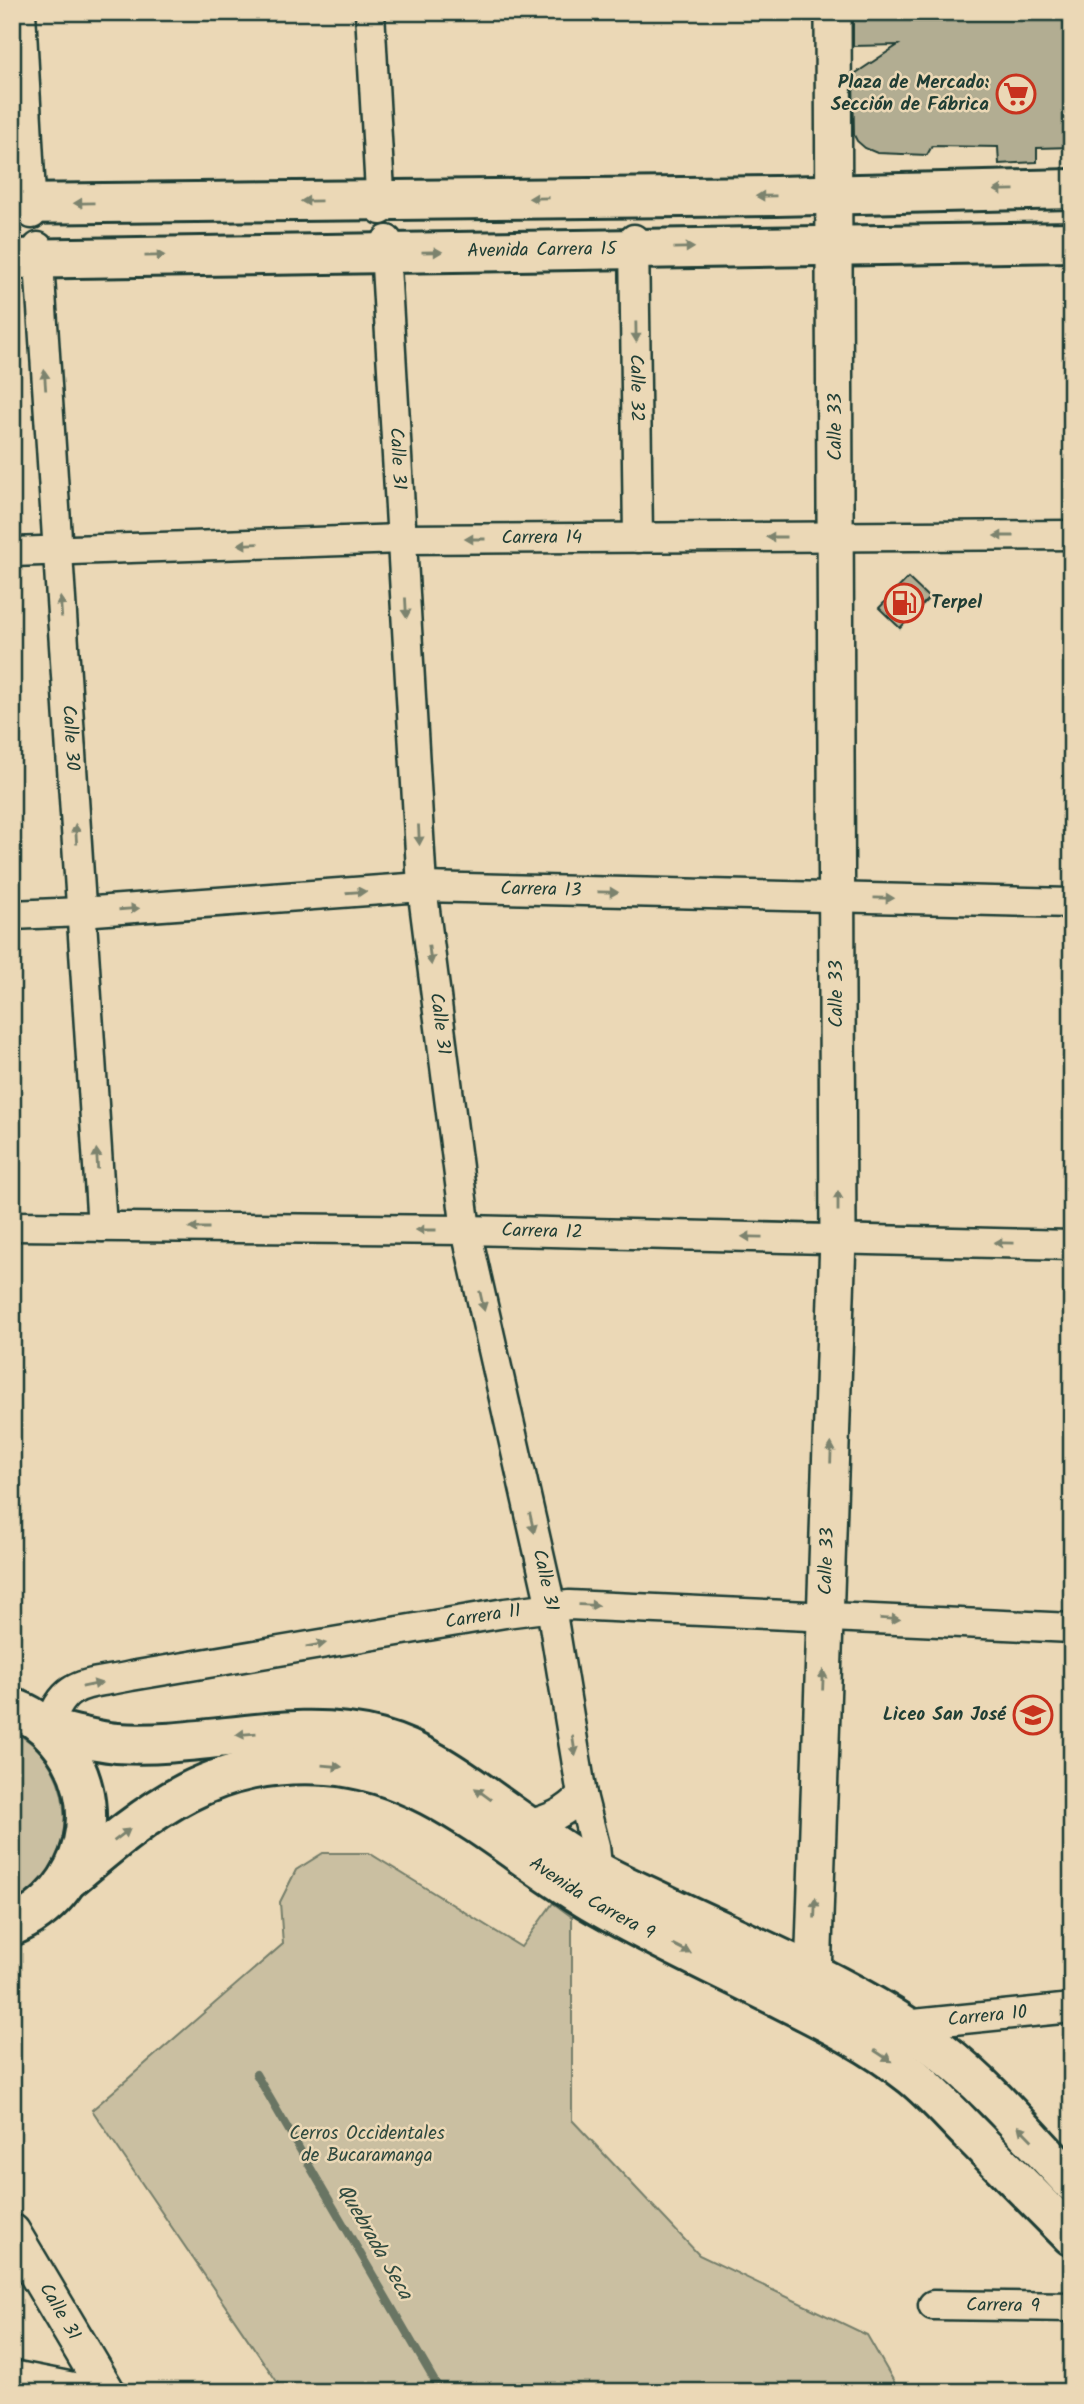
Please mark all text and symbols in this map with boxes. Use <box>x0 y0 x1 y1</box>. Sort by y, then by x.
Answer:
place label: Plaza de Mercado: Sección de Fábrica <box>831 68 989 120</box>
supermarket icon: Plaza de Mercado: Sección de Fábrica <box>995 73 1037 115</box>
one-way arrow <box>992 185 1014 196</box>
one-way arrow <box>755 190 777 202</box>
one-way arrow <box>528 192 550 204</box>
one-way arrow <box>300 195 322 206</box>
one-way arrow <box>73 197 95 209</box>
street label: Avenida Carrera 15 <box>467 234 619 267</box>
one-way arrow <box>673 242 695 254</box>
one-way arrow <box>421 246 443 258</box>
one-way arrow <box>144 251 166 262</box>
one-way arrow <box>630 321 642 343</box>
street label: Calle 32 <box>621 354 651 422</box>
one-way arrow <box>39 369 50 391</box>
street label: Calle 33 <box>821 393 851 461</box>
street label: Calle 31 <box>380 427 414 491</box>
street label: Carrera 14 <box>501 523 582 553</box>
one-way arrow <box>992 530 1014 542</box>
one-way arrow <box>765 531 787 543</box>
one-way arrow <box>464 533 486 545</box>
one-way arrow <box>236 539 258 550</box>
fuel station icon: Terpel <box>883 582 925 624</box>
place label: Terpel <box>931 588 983 618</box>
one-way arrow <box>55 596 66 618</box>
one-way arrow <box>400 597 411 619</box>
street label: Calle 30 <box>53 704 87 772</box>
one-way arrow <box>70 823 81 845</box>
one-way arrow <box>413 824 424 846</box>
street label: Carrera 13 <box>500 874 582 906</box>
one-way arrow <box>345 886 367 897</box>
one-way arrow <box>597 886 619 897</box>
one-way arrow <box>874 893 896 904</box>
one-way arrow <box>119 903 141 914</box>
one-way arrow <box>425 944 436 966</box>
street label: Calle 33 <box>822 960 852 1028</box>
street label: Calle 31 <box>421 991 458 1057</box>
one-way arrow <box>91 1148 102 1170</box>
one-way arrow <box>832 1190 844 1212</box>
street label: Carrera 12 <box>501 1216 583 1248</box>
one-way arrow <box>187 1222 209 1234</box>
one-way arrow <box>415 1224 437 1236</box>
one-way arrow <box>740 1231 762 1243</box>
one-way arrow <box>992 1238 1014 1249</box>
one-way arrow <box>477 1290 488 1312</box>
one-way arrow <box>825 1442 836 1464</box>
one-way arrow <box>527 1512 538 1534</box>
street label: Calle 33 <box>811 1527 843 1595</box>
street label: Calle 31 <box>523 1546 566 1613</box>
street label: Carrera 11 <box>443 1596 523 1638</box>
one-way arrow <box>578 1600 600 1611</box>
one-way arrow <box>879 1614 901 1625</box>
one-way arrow <box>305 1639 327 1650</box>
one-way arrow <box>818 1669 829 1691</box>
one-way arrow <box>81 1679 103 1690</box>
school or university icon: Liceo San José <box>1012 1694 1054 1736</box>
place label: Liceo San José <box>883 1700 1007 1730</box>
one-way arrow <box>234 1729 256 1740</box>
one-way arrow <box>569 1735 580 1757</box>
one-way arrow <box>321 1761 343 1772</box>
one-way arrow <box>474 1787 492 1801</box>
one-way arrow <box>113 1828 131 1842</box>
street label: Avenida Carrera 9 <box>522 1849 660 1948</box>
one-way arrow <box>810 1896 821 1918</box>
one-way arrow <box>672 1944 692 1955</box>
street label: Carrera 10 <box>946 1998 1029 2035</box>
one-way arrow <box>873 2050 892 2063</box>
park label: Cerros Occidentales de Bucaramanga <box>289 2119 445 2171</box>
one-way arrow <box>1017 2125 1033 2142</box>
water label: Quebrada Seca <box>327 2178 421 2307</box>
street label: Calle 31 <box>31 2277 88 2347</box>
street label: Carrera 9 <box>966 2290 1040 2322</box>

